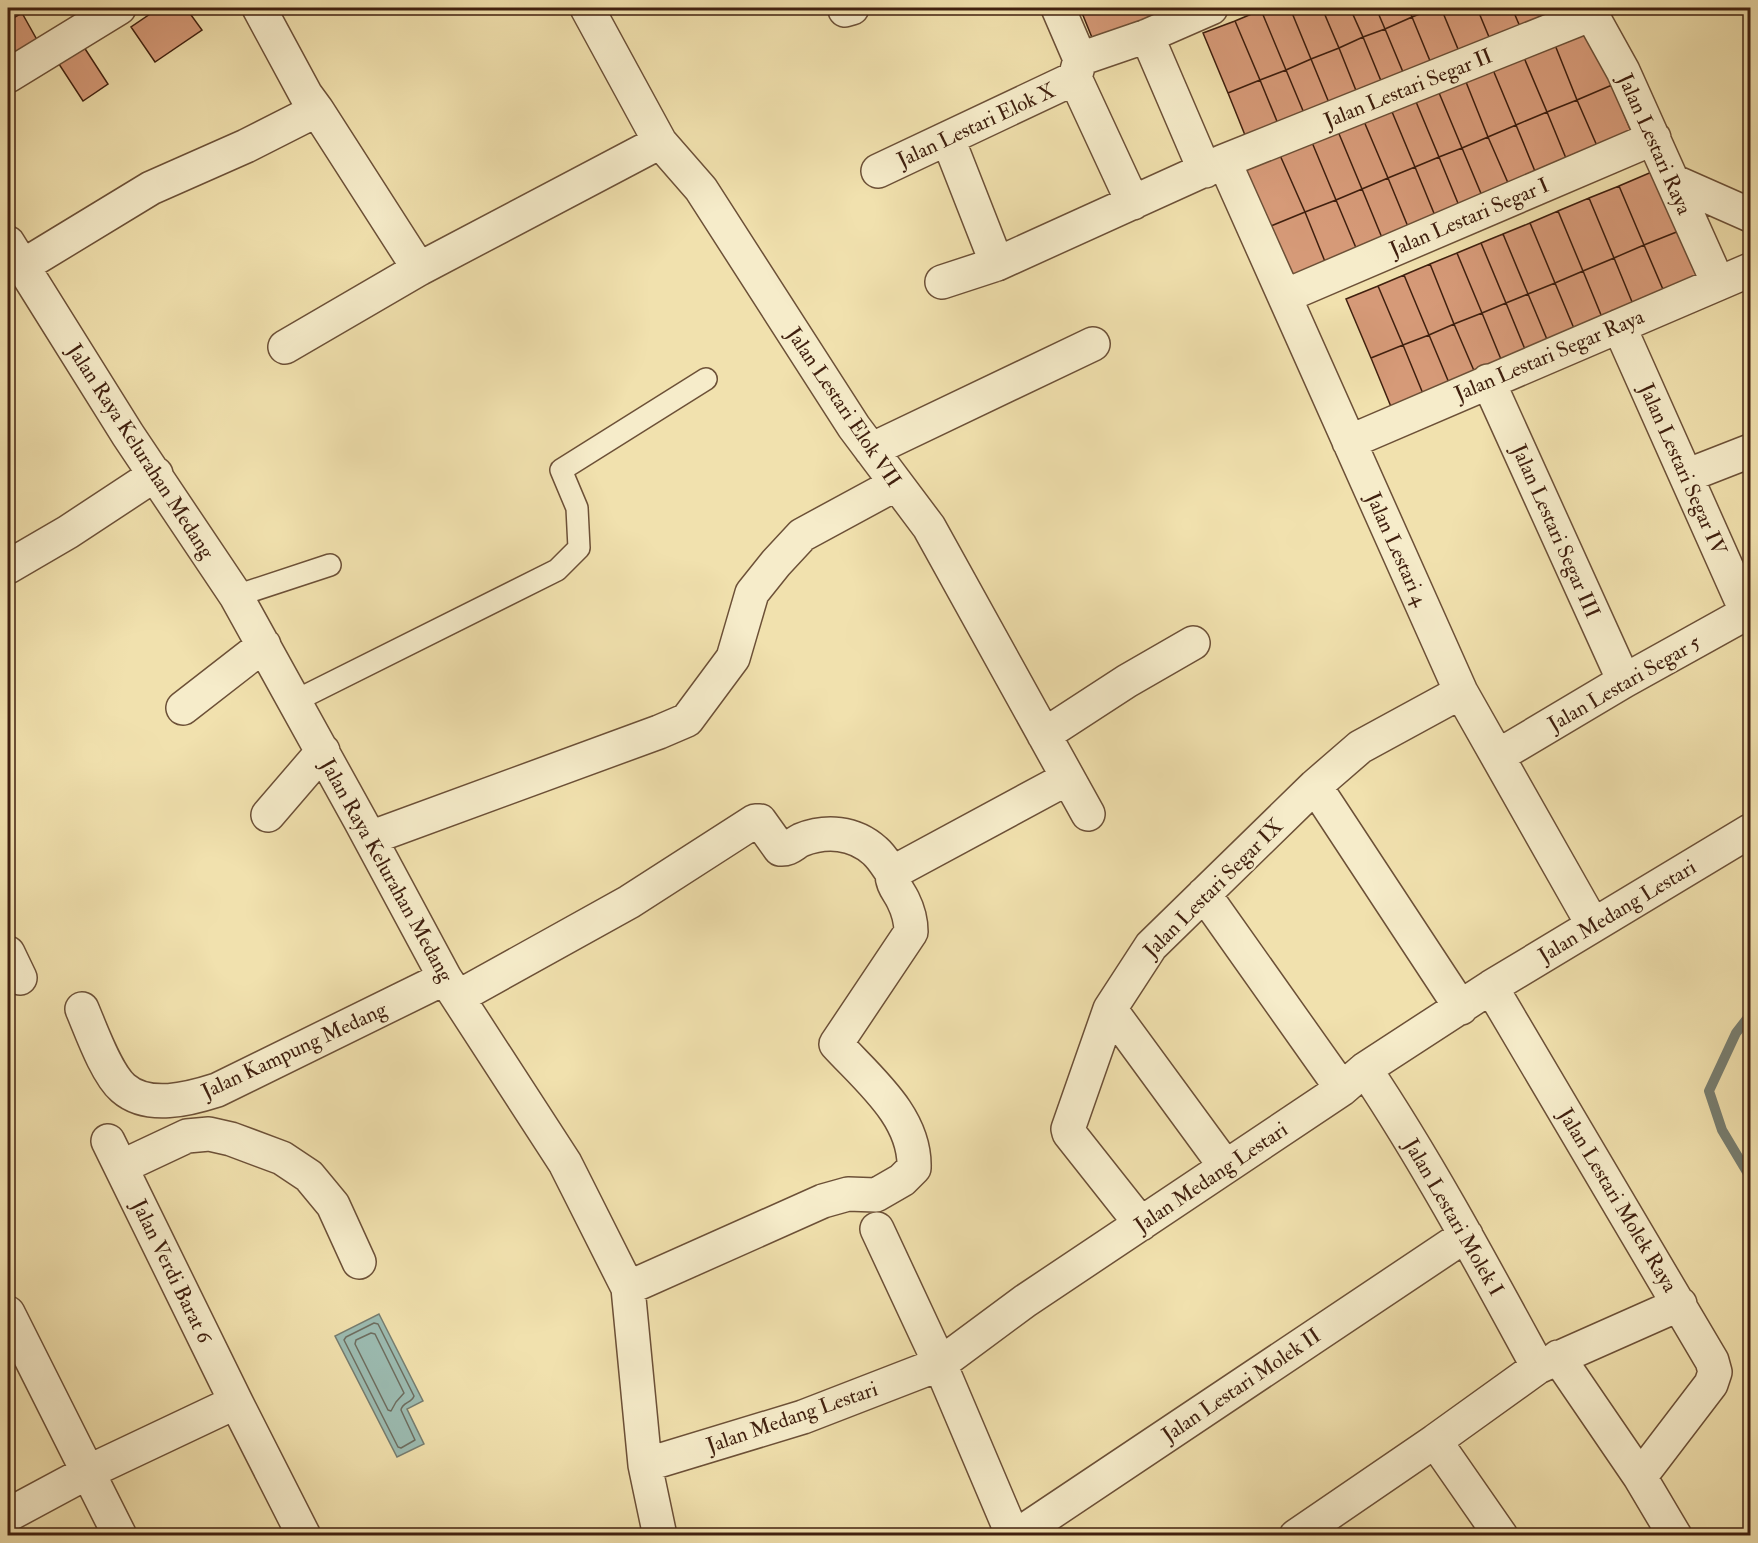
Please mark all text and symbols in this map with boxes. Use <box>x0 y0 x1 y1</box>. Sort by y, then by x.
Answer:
street label: Jalan Lestari Segar II <box>1319 42 1496 135</box>
street label: Jalan Lestari Raya <box>1611 69 1698 219</box>
street label: Jalan Lestari Elok X <box>892 77 1060 174</box>
street label: Jalan Lestari Segar I <box>1384 172 1553 264</box>
street label: Jalan Lestari Segar Raya <box>1449 303 1648 408</box>
street label: Jalan Lestari Elok VII <box>780 321 907 492</box>
street label: Jalan Raya Kelurahan Medang <box>60 338 221 565</box>
street label: Jalan Lestari Segar IV <box>1632 378 1733 560</box>
street label: Jalan Lestari Segar III <box>1505 439 1606 622</box>
street label: Jalan Lestari 4 <box>1359 487 1434 612</box>
street label: Jalan Lestari Segar 5 <box>1542 629 1706 738</box>
street label: Jalan Raya Kelurahan Medang <box>313 753 460 987</box>
street label: Jalan Lestari Segar IX <box>1137 813 1289 965</box>
street label: Jalan Medang Lestari <box>1533 853 1701 970</box>
street label: Jalan Kampung Medang <box>196 995 392 1106</box>
street label: Jalan Lestari Molek Raya <box>1551 1102 1683 1298</box>
street label: Jalan Medang Lestari <box>1129 1116 1293 1239</box>
street label: Jalan Lestari Molek I <box>1397 1133 1510 1301</box>
street label: Jalan Verdi Barat 6 <box>125 1194 219 1349</box>
street label: Jalan Lestari Molek II <box>1156 1322 1326 1449</box>
street label: Jalan Medang Lestari <box>702 1375 882 1460</box>

